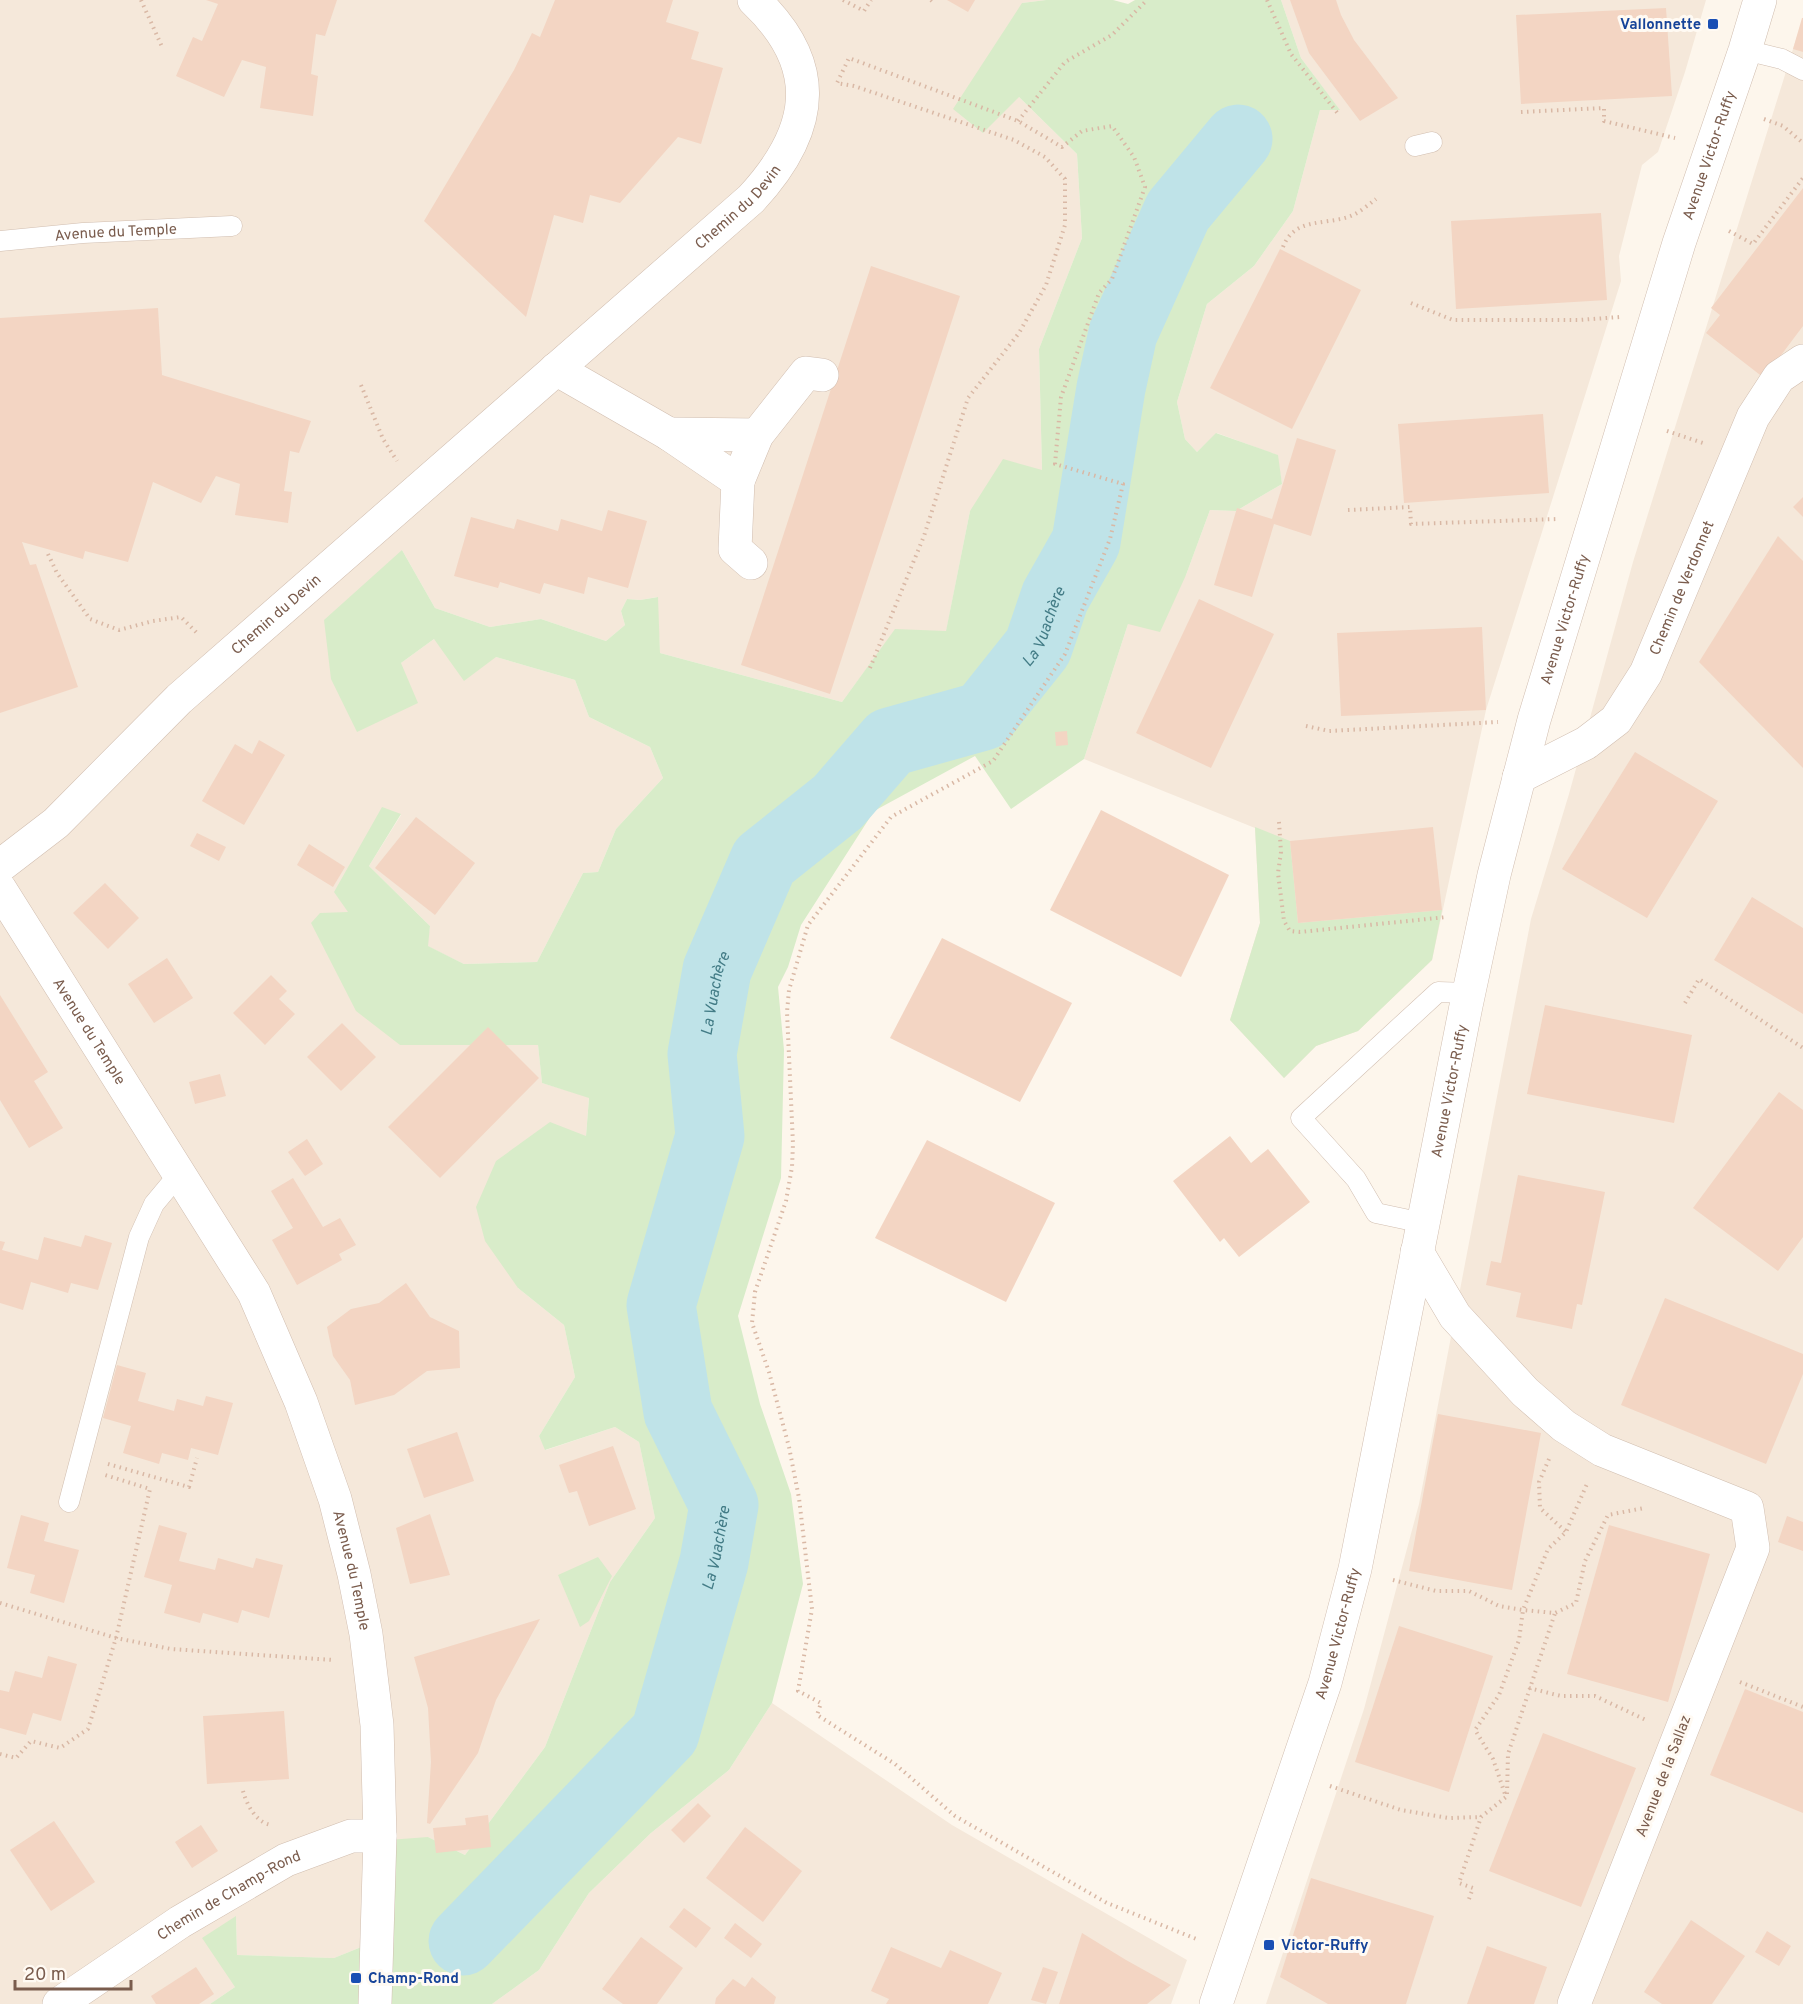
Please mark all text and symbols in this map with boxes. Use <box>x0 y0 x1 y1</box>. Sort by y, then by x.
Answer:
place label: Vallonnette <box>1620 16 1701 35</box>
marker: Vallonnette <box>1706 17 1720 31</box>
street label: Avenue Victor-Ruffy <box>1679 89 1741 223</box>
street label: Chemin du Devin <box>692 162 786 254</box>
street label: Avenue du Temple <box>54 221 177 247</box>
street label: Chemin de Verdonnet <box>1646 518 1720 659</box>
street label: Avenue Victor-Ruffy <box>1537 552 1595 687</box>
street label: Chemin du Devin <box>228 571 326 660</box>
water label: La Vuachère <box>1018 583 1071 671</box>
water label: La Vuachère <box>698 949 736 1037</box>
street label: Avenue du Temple <box>47 975 129 1089</box>
street label: Avenue Victor-Ruffy <box>1428 1023 1473 1160</box>
water label: La Vuachère <box>698 1504 736 1593</box>
street label: Avenue du Temple <box>327 1509 373 1632</box>
street label: Avenue Victor-Ruffy <box>1312 1566 1366 1702</box>
street label: Avenue de la Sallaz <box>1632 1713 1696 1840</box>
street label: Chemin de Champ-Rond <box>154 1847 304 1946</box>
place label: Victor-Ruffy <box>1281 1937 1369 1956</box>
marker: Victor-Ruffy <box>1262 1938 1276 1952</box>
scale bar <box>15 1953 130 1991</box>
text: 20 m <box>24 1964 66 1987</box>
place label: Champ-Rond <box>368 1970 459 1989</box>
marker: Champ-Rond <box>349 1971 363 1985</box>

